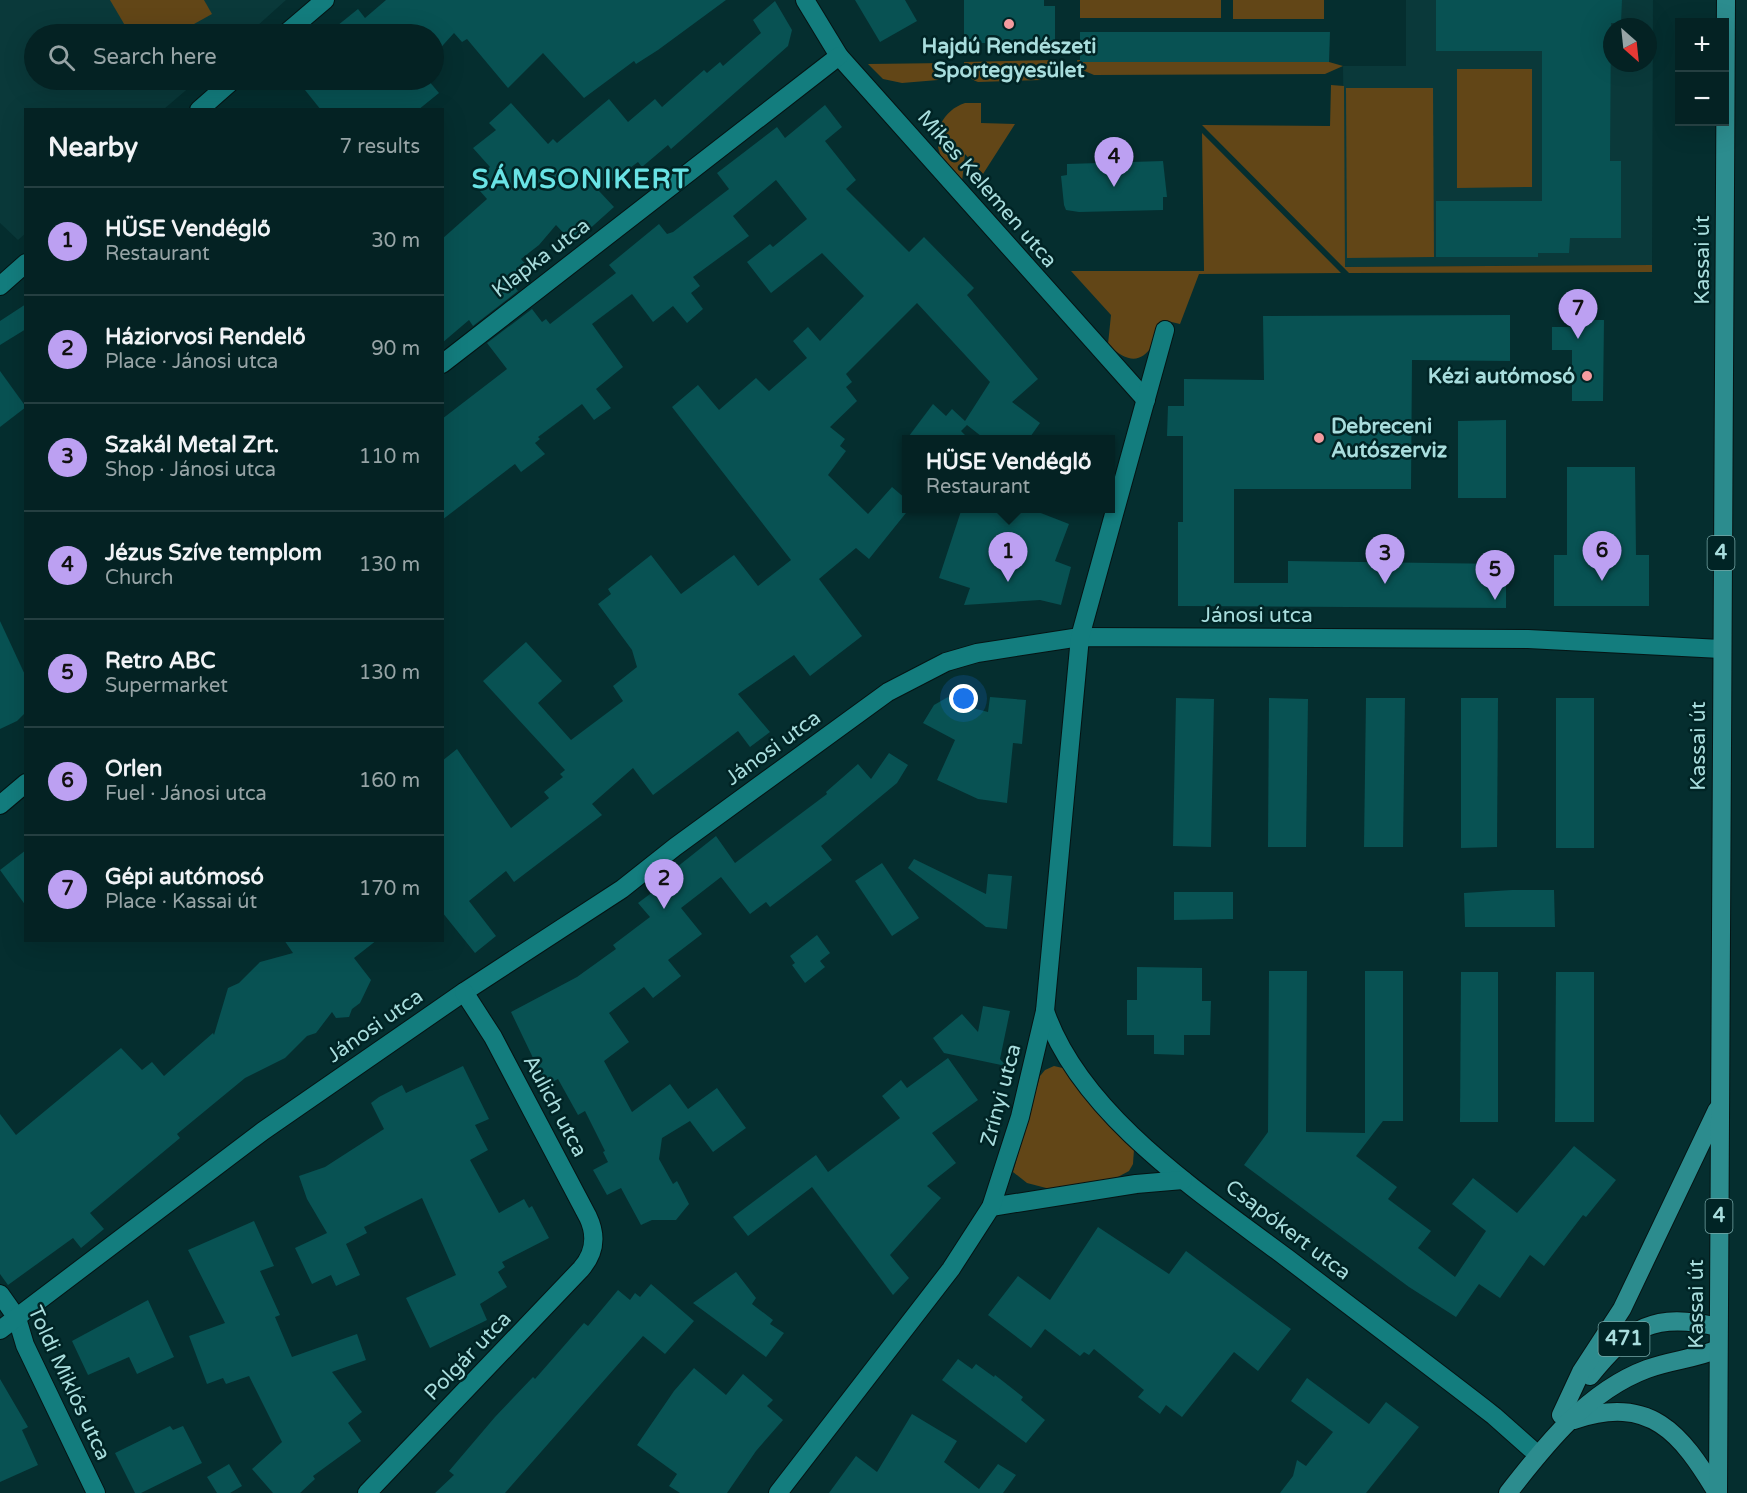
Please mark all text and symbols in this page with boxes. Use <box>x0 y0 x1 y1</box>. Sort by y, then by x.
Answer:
marker: Hajdú Rendészeti Sportegyesület <box>1002 17 1016 31</box>
north arrow <box>1603 18 1657 72</box>
map controls <box>1675 18 1729 126</box>
button: + <box>1675 18 1729 72</box>
search box <box>24 24 444 90</box>
place label: Hajdú Rendészeti Sportegyesület <box>922 34 1096 83</box>
icon: search <box>45 41 78 74</box>
text: Search here <box>93 44 217 70</box>
button: − <box>1675 72 1729 126</box>
street label: Mikes Kelemen utca <box>912 105 1062 273</box>
text: Nearby <box>48 132 138 163</box>
text: 7 results <box>340 135 420 159</box>
pin: 4 <box>1094 138 1134 187</box>
district label: SÁMSONIKERT <box>472 163 690 196</box>
street label: Klapka utca <box>487 213 595 303</box>
street label: Kassai út <box>1690 215 1715 305</box>
text: HÜSE Vendéglő <box>105 216 271 242</box>
text: 1 <box>61 229 74 253</box>
text: 30 m <box>371 229 420 253</box>
text: Restaurant <box>105 242 210 266</box>
pin: 7 <box>1558 290 1598 339</box>
text: Háziorvosi Rendelő <box>105 324 306 350</box>
text: 2 <box>61 337 74 361</box>
text: 90 m <box>371 337 420 361</box>
text: Place · Jánosi utca <box>105 350 278 374</box>
place label: Kézi autómosó <box>1428 364 1575 389</box>
marker: Kézi autómosó <box>1580 369 1594 383</box>
place label: Debreceni Autószerviz <box>1331 414 1448 463</box>
marker: Debreceni Autószerviz <box>1312 431 1326 445</box>
text: Szakál Metal Zrt. <box>105 432 279 458</box>
popup <box>902 435 1115 513</box>
text: 3 <box>61 445 74 469</box>
text: 110 m <box>359 445 420 469</box>
text: HÜSE Vendéglő <box>926 449 1091 475</box>
text: Shop · Jánosi utca <box>105 458 276 482</box>
text: Restaurant <box>926 475 1030 499</box>
pin: 1 <box>988 532 1028 582</box>
pin: 6 <box>1582 532 1622 581</box>
pin: 3 <box>1366 534 1404 584</box>
road number: 4 <box>1708 536 1734 570</box>
text: Jézus Szíve templom <box>105 540 322 566</box>
pin: 5 <box>1476 550 1514 600</box>
text: 4 <box>61 553 74 577</box>
text: 130 m <box>359 553 420 577</box>
text: Church <box>105 566 173 590</box>
street label: Jánosi utca <box>1201 603 1313 628</box>
text: Retro ABC <box>105 648 216 674</box>
text: 5 <box>61 661 74 685</box>
text: 130 m <box>359 661 420 685</box>
text: Supermarket <box>105 674 228 698</box>
your location <box>949 684 978 713</box>
street label: Kassai út <box>1686 701 1711 791</box>
street label: Jánosi utca <box>721 705 825 791</box>
text: Orlen <box>105 756 162 782</box>
text: 6 <box>61 769 74 793</box>
text: 160 m <box>359 769 420 793</box>
text: Fuel · Jánosi utca <box>105 782 267 806</box>
pin: 2 <box>644 860 684 909</box>
text: Gépi autómosó <box>105 864 264 890</box>
text: 7 <box>61 877 74 901</box>
text: 170 m <box>359 877 420 901</box>
text: Place · Kassai út <box>105 890 257 914</box>
street label: Jánosi utca <box>322 984 428 1068</box>
street label: Zrínyi utca <box>975 1041 1027 1149</box>
street label: Aulich utca <box>518 1051 592 1161</box>
street label: Csapókert utca <box>1220 1175 1356 1285</box>
road number: 4 <box>1706 1199 1732 1233</box>
street label: Kassai út <box>1684 1259 1709 1349</box>
street label: Toldi Miklós utca <box>22 1302 116 1464</box>
street label: Polgár utca <box>419 1306 517 1406</box>
road number: 471 <box>1598 1322 1650 1356</box>

